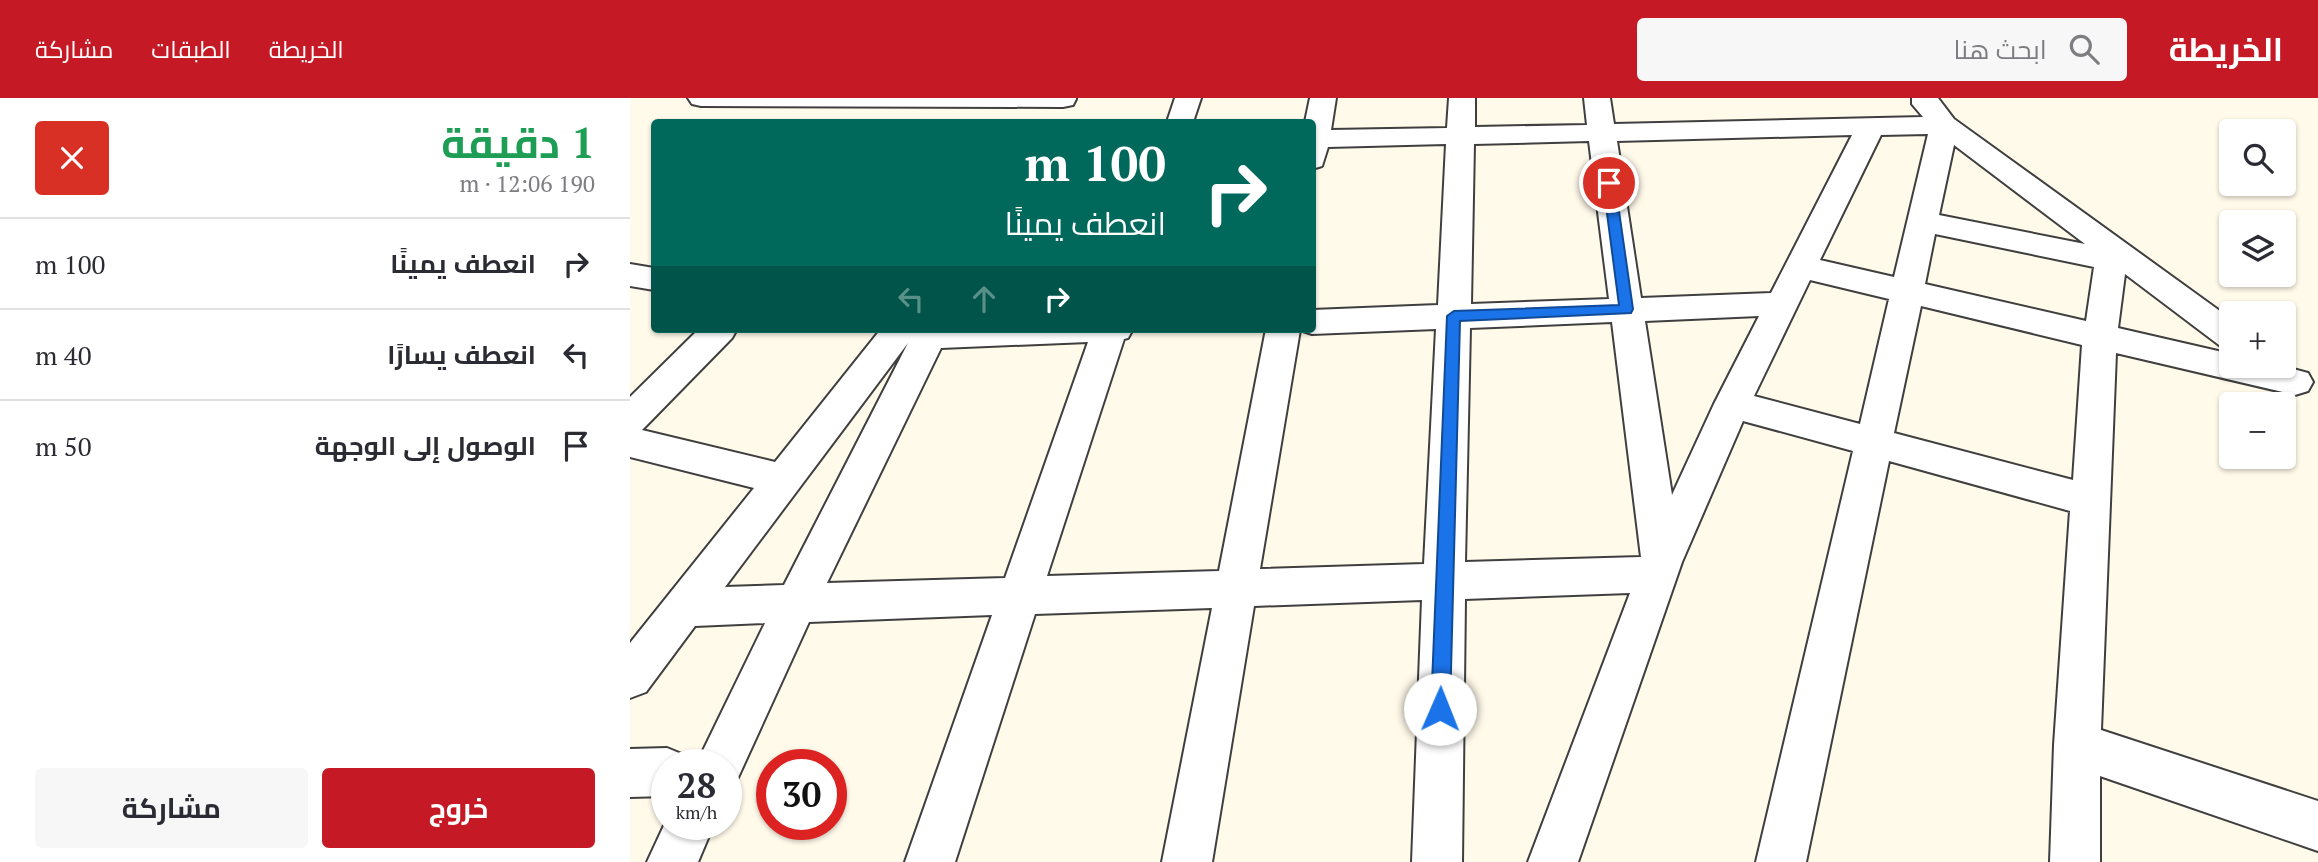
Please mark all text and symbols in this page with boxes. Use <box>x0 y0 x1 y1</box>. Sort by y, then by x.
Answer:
search box <box>1637 18 2127 81</box>
text: الخريطة <box>2169 27 2283 70</box>
icon: search <box>2065 30 2103 68</box>
text: ابحث هنا <box>1953 32 2047 66</box>
text: مشاركة <box>35 33 113 65</box>
text: الطبقات <box>151 33 231 65</box>
text: الخريطة <box>269 33 344 65</box>
text: 1 دقيقة <box>441 114 595 170</box>
map controls <box>2219 119 2296 469</box>
button: search <box>2219 119 2296 196</box>
button: close <box>35 121 109 195</box>
text: 100 m <box>1024 130 1166 195</box>
icon: right <box>1190 147 1281 238</box>
pin <box>1579 153 1639 213</box>
icon: arrive <box>1590 164 1628 202</box>
text: 190 m · 12:06 <box>460 168 595 199</box>
text: انعطف يمينًا <box>1005 202 1166 244</box>
button: layers <box>2219 210 2296 287</box>
icon: right <box>557 245 595 283</box>
text: انعطف يمينًا <box>390 246 536 280</box>
text: 100 m <box>35 247 105 281</box>
icon: left <box>892 280 930 318</box>
icon: ahead <box>965 280 1003 318</box>
icon: right <box>1038 280 1076 318</box>
button: + <box>2219 301 2296 378</box>
icon: left <box>557 336 595 374</box>
text: انعطف يسارًا <box>387 337 536 371</box>
text: 40 m <box>35 338 92 372</box>
button: − <box>2219 392 2296 469</box>
icon: arrive <box>557 427 595 465</box>
text: الوصول إلى الوجهة <box>315 428 536 462</box>
text: 50 m <box>35 429 92 463</box>
position arrow <box>1403 672 1477 746</box>
speed limit sign: 30 <box>756 749 847 840</box>
text: 28 <box>677 762 716 808</box>
button: مشاركة <box>35 768 308 848</box>
button: خروج <box>322 768 595 848</box>
text: km/h <box>676 800 717 824</box>

